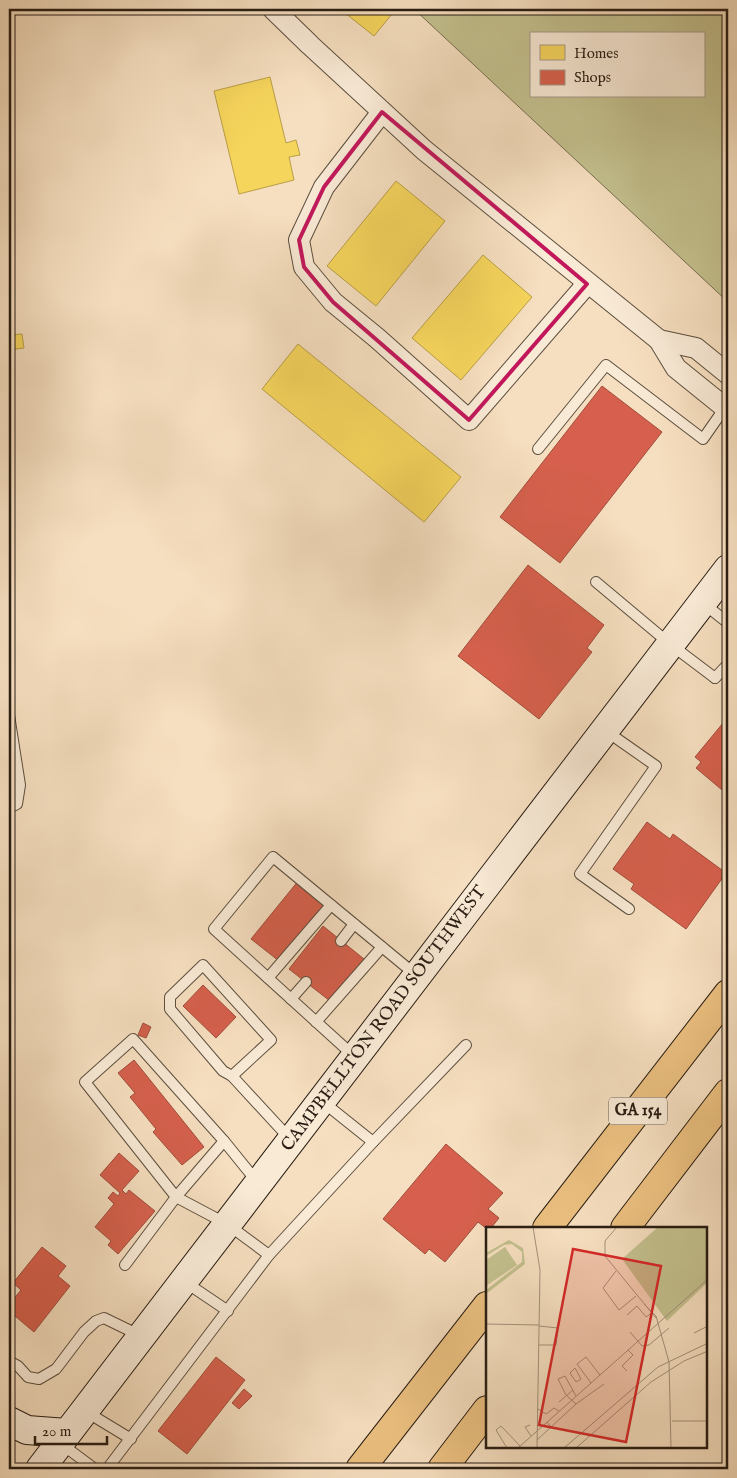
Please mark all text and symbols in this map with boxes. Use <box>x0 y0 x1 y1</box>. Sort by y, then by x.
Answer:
legend <box>530 32 704 98</box>
text: Homes <box>574 44 618 63</box>
text: Shops <box>574 68 611 87</box>
street label: CAMPBELLTON ROAD SOUTHWEST <box>276 881 492 1157</box>
road number: GA 154 <box>609 1098 667 1124</box>
inset map <box>486 1227 707 1448</box>
scale bar <box>35 1413 108 1445</box>
text: 20 m <box>42 1422 72 1441</box>

